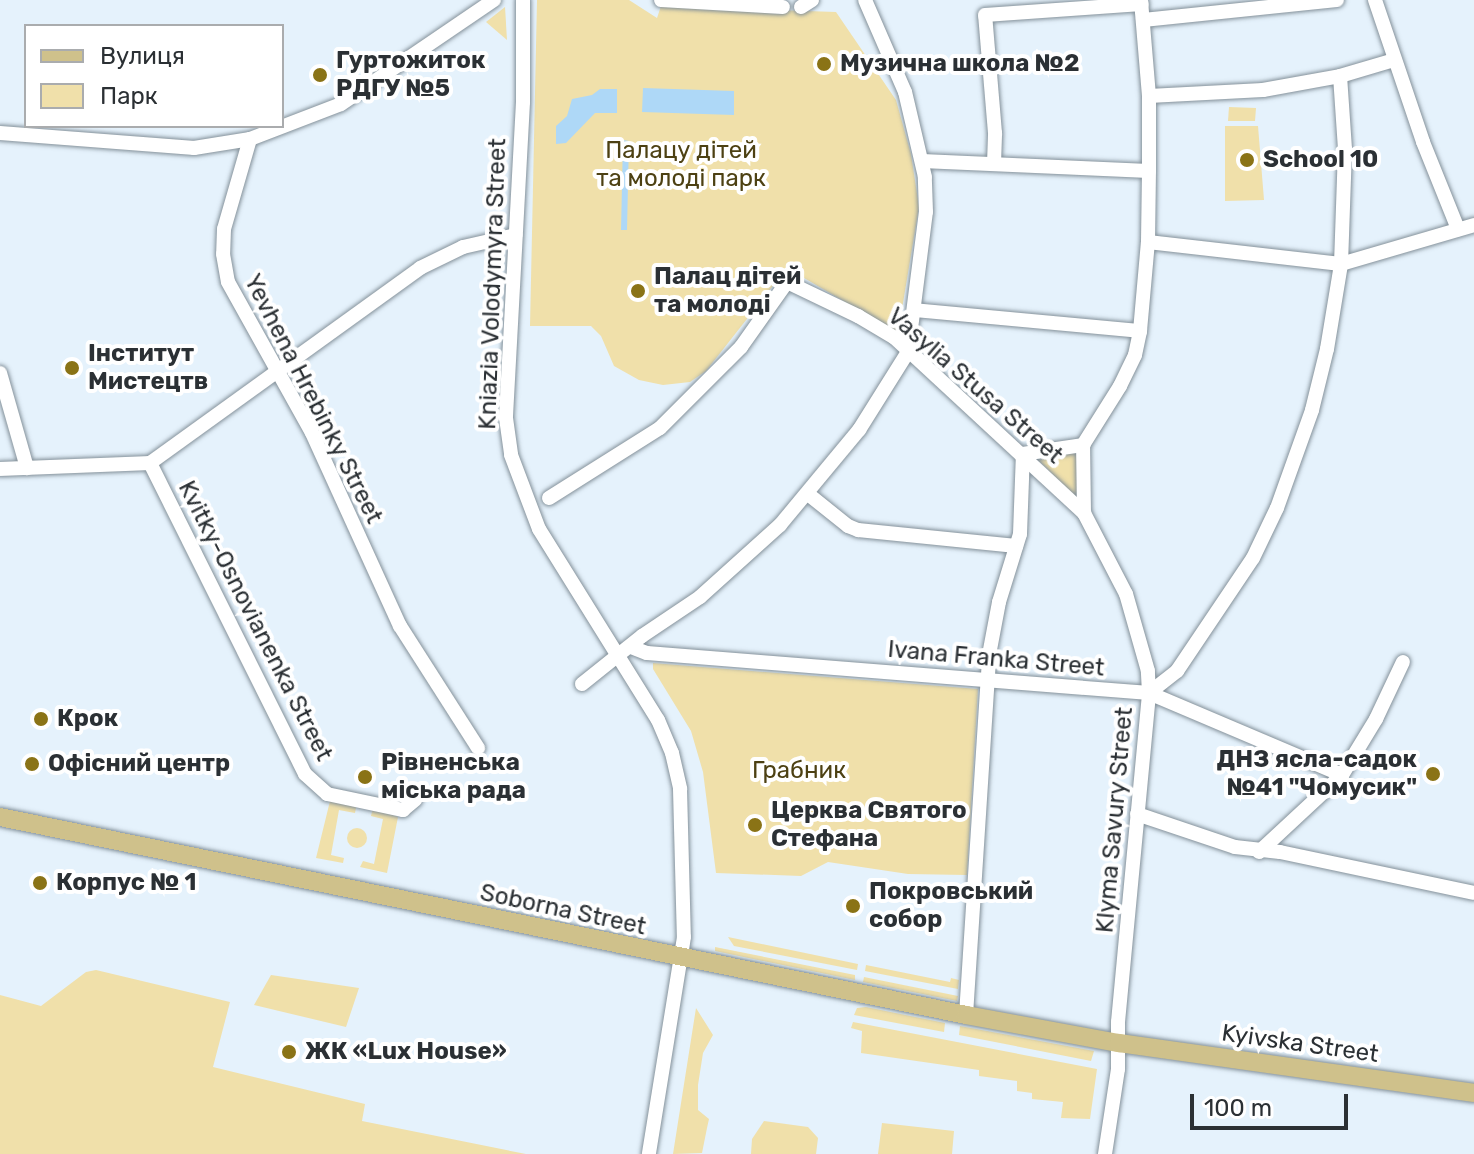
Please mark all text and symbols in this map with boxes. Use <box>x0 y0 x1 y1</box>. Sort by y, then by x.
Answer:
legend <box>24 24 284 128</box>
text: Вулиця <box>100 42 185 70</box>
place label: Гуртожиток РДГУ №5 <box>336 47 485 103</box>
place label: Музична школа №2 <box>840 50 1080 78</box>
marker: Музична школа №2 <box>815 55 833 73</box>
marker: Гуртожиток РДГУ №5 <box>311 66 329 84</box>
text: Парк <box>100 82 158 110</box>
street label: Kniazia Volodymyra Street <box>474 137 512 431</box>
park label: Палацу дітей та молоді парк <box>596 137 766 193</box>
place label: School 10 <box>1263 146 1378 174</box>
marker: School 10 <box>1238 151 1256 169</box>
place label: Палац дітей та молоді <box>654 263 801 319</box>
street label: Yevhena Hrebinky Street <box>237 269 389 529</box>
marker: Палац дітей та молоді <box>629 282 647 300</box>
street label: Vasylia Stusa Street <box>881 302 1069 470</box>
place label: Інститут Мистецтв <box>88 340 208 396</box>
marker: Інститут Мистецтв <box>63 359 81 377</box>
street label: Kvitky-Osnovianenka Street <box>172 476 338 766</box>
street label: Ivana Franka Street <box>886 635 1106 683</box>
place label: Крок <box>57 705 118 733</box>
street label: Klyma Savury Street <box>1091 706 1139 934</box>
marker: Крок <box>32 710 50 728</box>
place label: ДНЗ ясла-садок №41 "Чомусик" <box>1217 746 1417 802</box>
place label: Рівненська міська рада <box>381 749 526 805</box>
place label: Офісний центр <box>48 750 230 778</box>
marker: Офісний центр <box>23 755 41 773</box>
park label: Грабник <box>752 757 846 785</box>
marker: ДНЗ ясла-садок №41 "Чомусик" <box>1424 765 1442 783</box>
marker: Рівненська міська рада <box>356 768 374 786</box>
place label: Церква Святого Стефана <box>771 797 967 853</box>
marker: Церква Святого Стефана <box>746 816 764 834</box>
place label: Корпус № 1 <box>56 869 196 897</box>
marker: Корпус № 1 <box>31 874 49 892</box>
street label: Soborna Street <box>477 878 649 942</box>
place label: Покровський собор <box>869 878 1033 934</box>
marker: Покровський собор <box>844 897 862 915</box>
street label: Kyivska Street <box>1220 1019 1380 1069</box>
place label: ЖК «Lux House» <box>305 1038 507 1066</box>
marker: ЖК «Lux House» <box>280 1043 298 1061</box>
scale bar <box>1194 1078 1352 1128</box>
text: 100 m <box>1204 1094 1272 1122</box>

